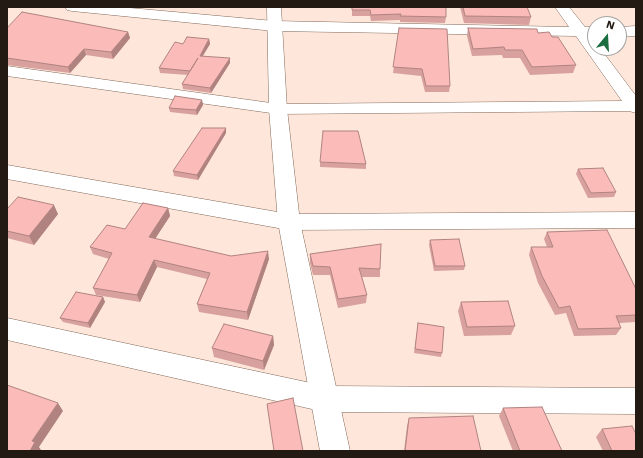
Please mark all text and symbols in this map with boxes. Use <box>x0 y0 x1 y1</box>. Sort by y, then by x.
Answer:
north arrow <box>587 16 627 56</box>
text: N <box>605 18 616 33</box>

